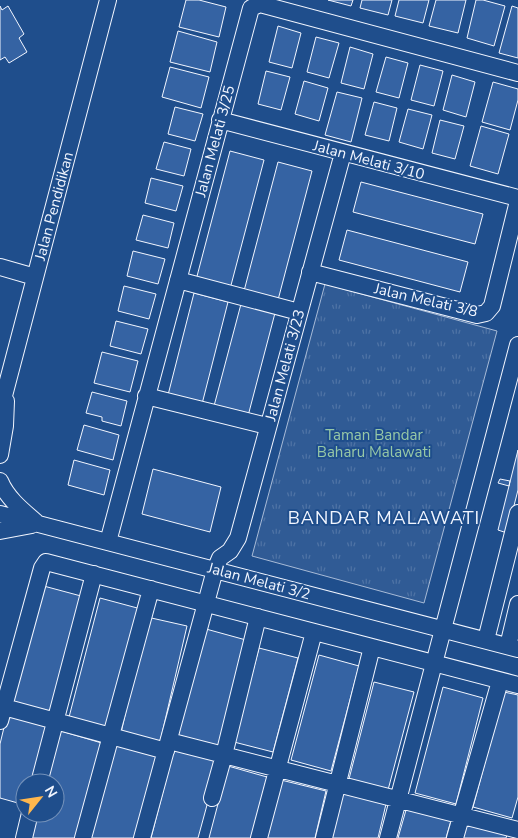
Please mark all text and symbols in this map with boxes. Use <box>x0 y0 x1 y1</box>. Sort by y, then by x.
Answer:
street label: Jalan Melati 3/25 <box>190 83 239 200</box>
street label: Jalan Melati 3/10 <box>310 135 427 184</box>
street label: Jalan Pendidikan <box>30 150 78 263</box>
street label: Jalan Melati 3/8 <box>371 278 480 322</box>
street label: Jalan Melati 3/23 <box>260 307 309 424</box>
park label: Taman Bandar Baharu Malawati <box>317 425 431 462</box>
district label: BANDAR MALAWATI <box>288 506 480 530</box>
street label: Jalan Melati 3/2 <box>204 557 313 604</box>
north arrow <box>15 773 65 823</box>
text: N <box>40 782 62 801</box>

